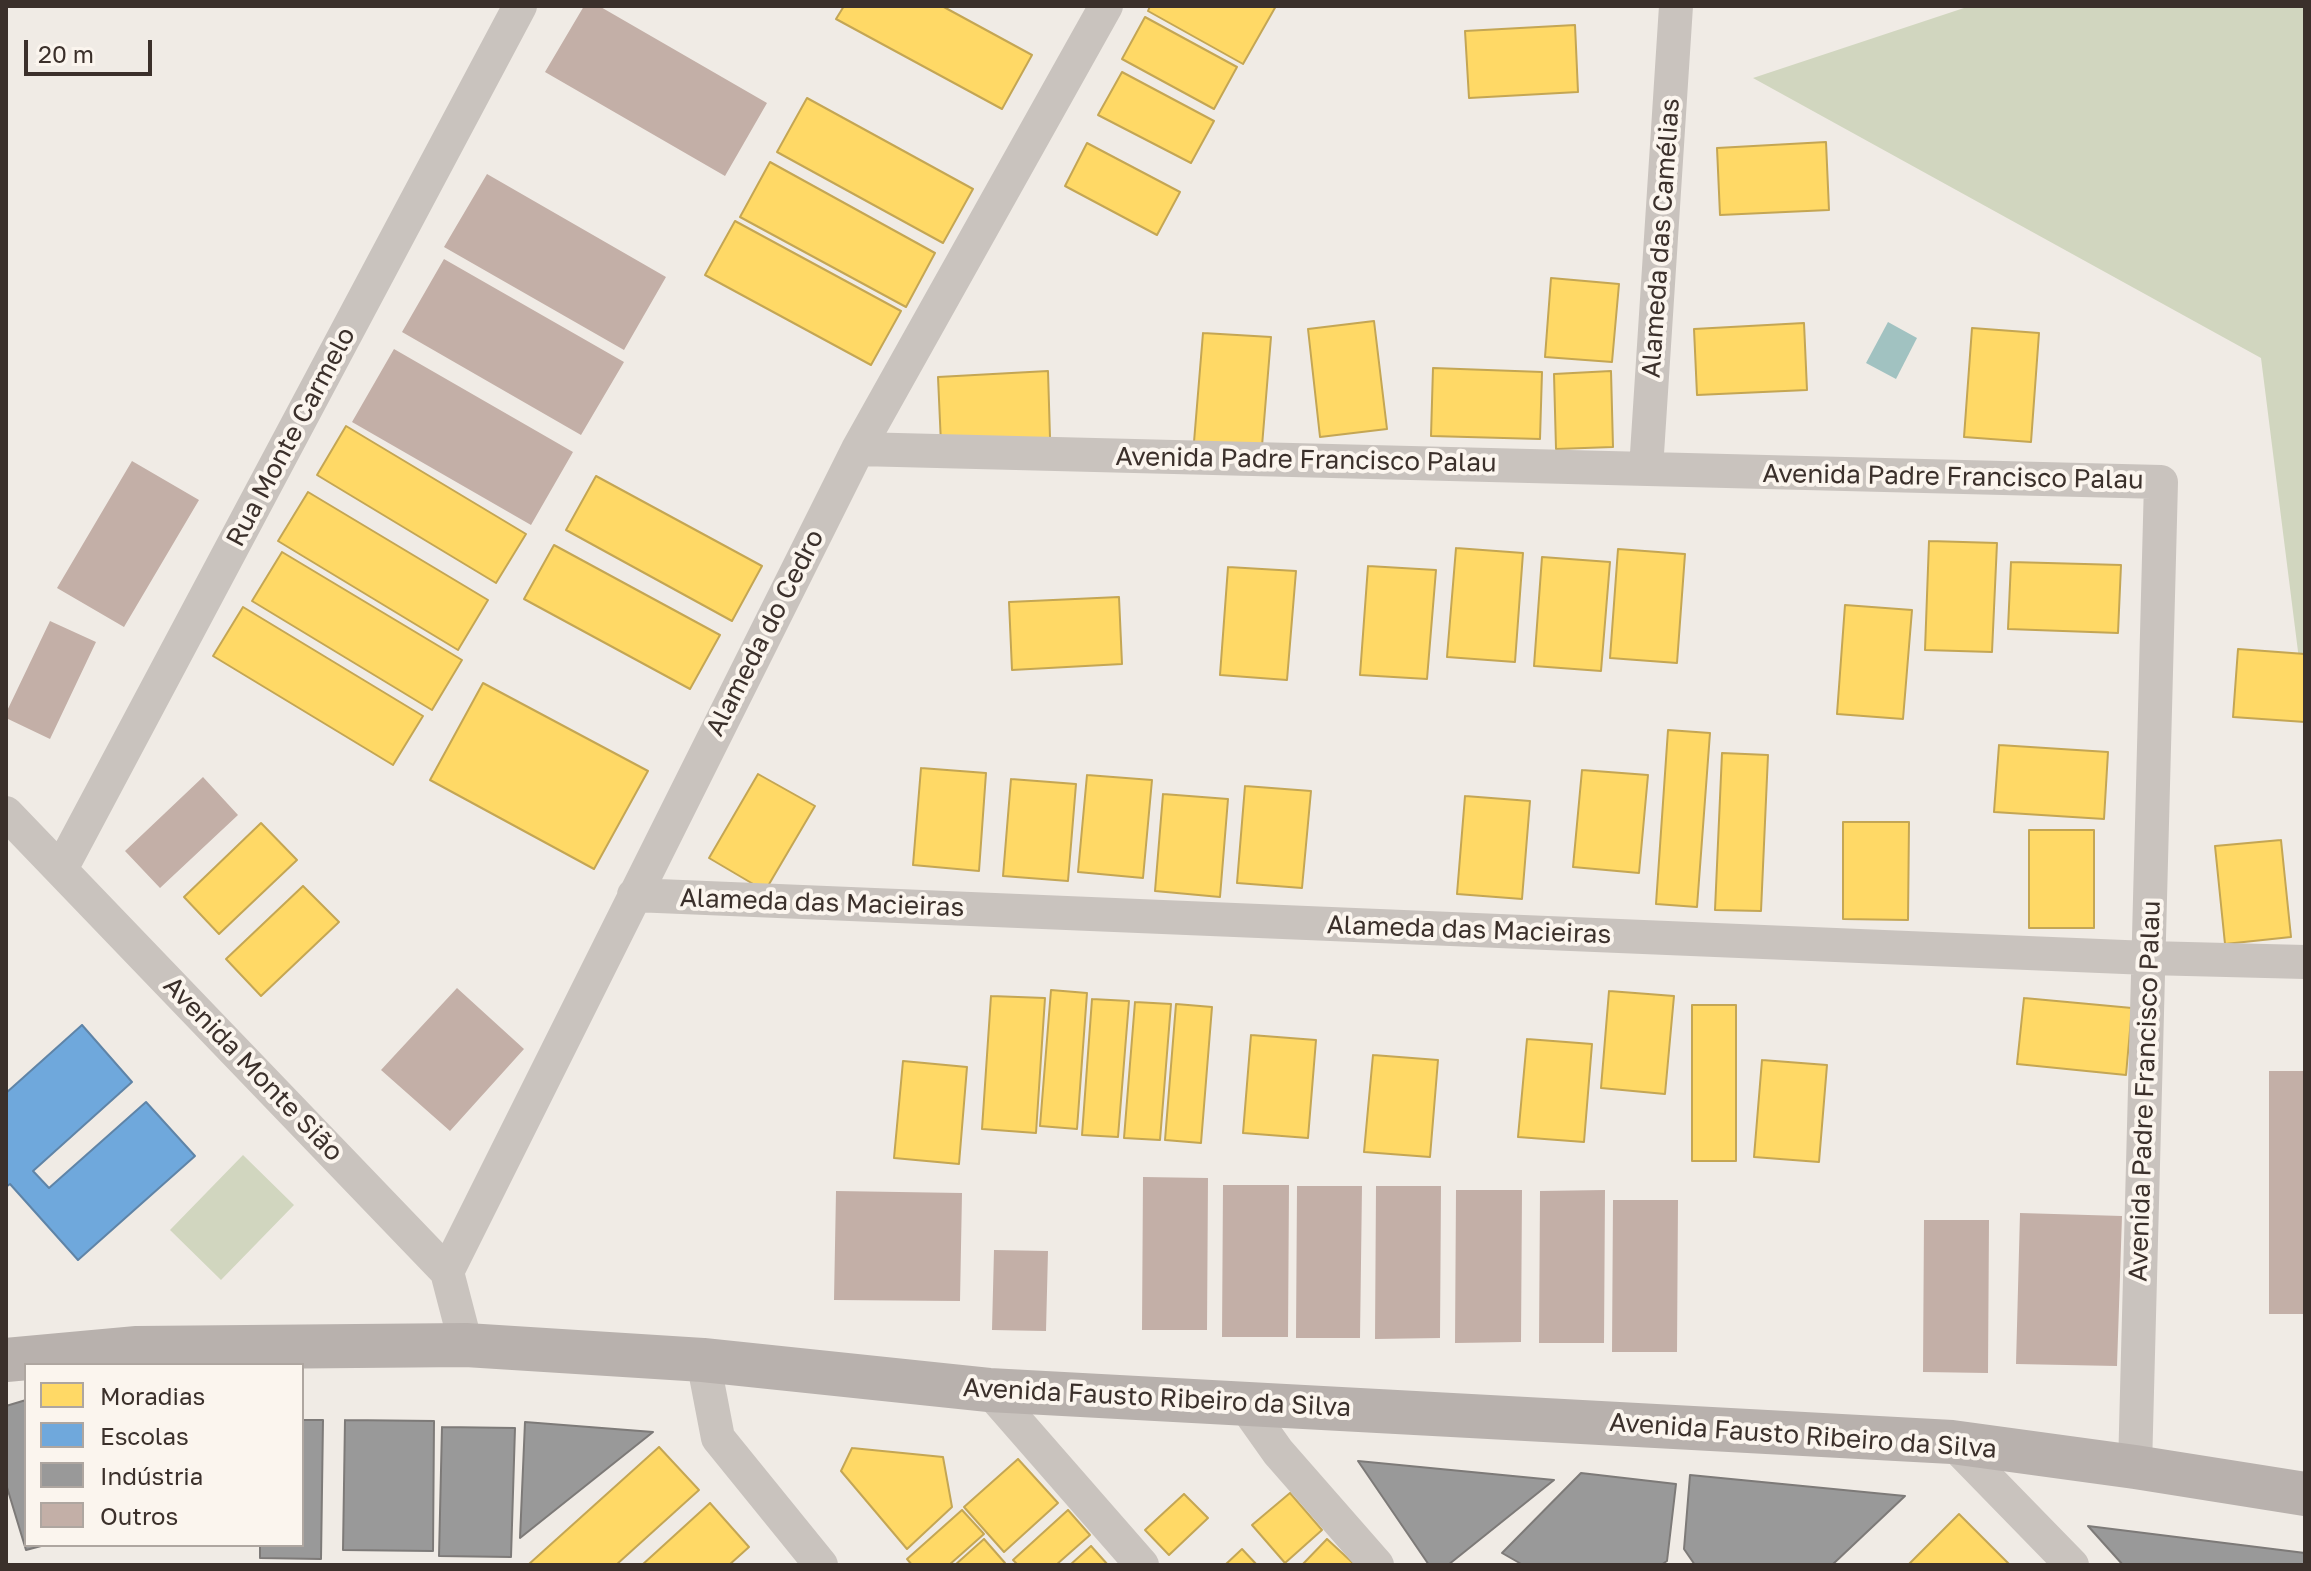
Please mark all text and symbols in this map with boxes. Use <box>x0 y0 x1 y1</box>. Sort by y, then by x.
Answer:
scale bar <box>28 24 156 74</box>
text: 20 m <box>38 39 94 68</box>
street label: Alameda das Camélias <box>1636 97 1686 379</box>
street label: Rua Monte Carmelo <box>220 322 362 552</box>
street label: Avenida Padre Francisco Palau <box>1115 441 1497 479</box>
street label: Avenida Padre Francisco Palau <box>1762 458 2144 496</box>
street label: Alameda do Cedro <box>699 525 831 741</box>
street label: Alameda das Macieiras <box>679 882 965 924</box>
street label: Avenida Padre Francisco Palau <box>2123 900 2167 1282</box>
street label: Alameda das Macieiras <box>1326 909 1612 951</box>
street label: Avenida Monte Sião <box>157 970 349 1168</box>
legend <box>24 1363 304 1547</box>
street label: Avenida Fausto Ribeiro da Silva <box>962 1372 1352 1424</box>
text: Moradias <box>100 1381 205 1410</box>
street label: Avenida Fausto Ribeiro da Silva <box>1608 1407 1998 1465</box>
text: Escolas <box>100 1421 189 1450</box>
text: Indústria <box>100 1461 203 1490</box>
text: Outros <box>100 1501 178 1530</box>

